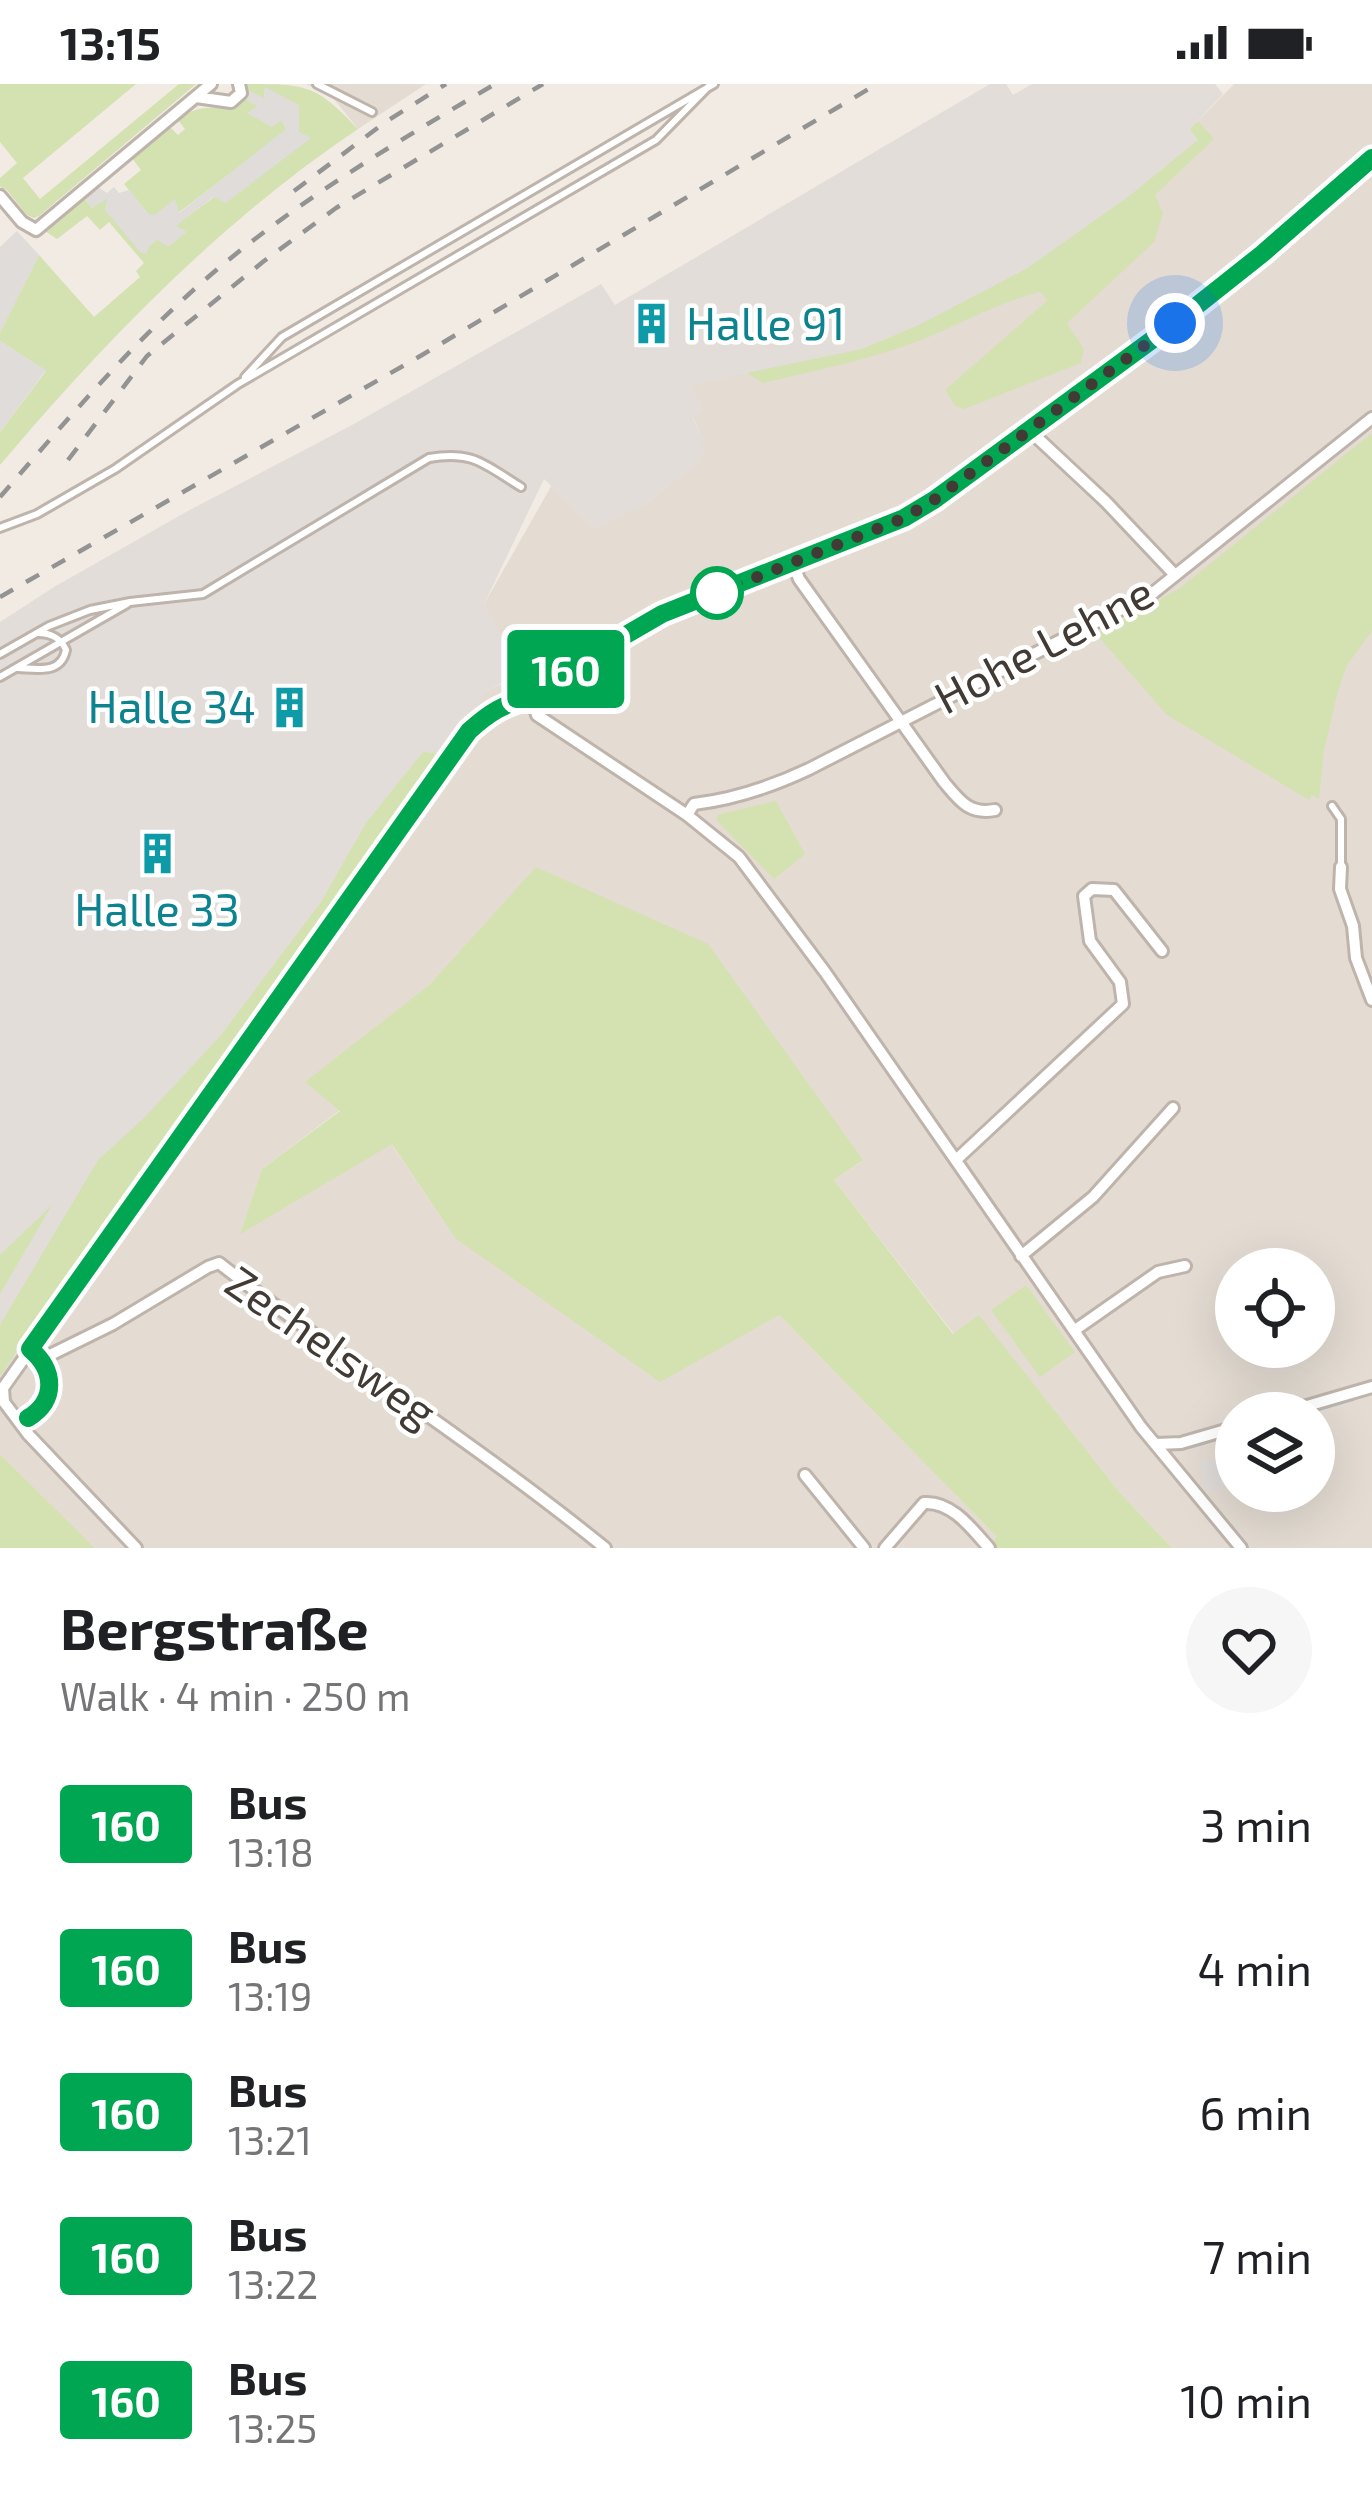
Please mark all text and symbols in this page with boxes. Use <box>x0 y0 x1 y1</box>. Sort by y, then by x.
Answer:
text: 13:15 <box>60 15 161 69</box>
your location <box>1145 293 1205 353</box>
place label: Halle 91 <box>686 295 845 349</box>
building icon: Halle 91 <box>629 301 675 347</box>
street label: Hohe Lehne <box>925 563 1162 723</box>
unlabelled marker <box>692 568 742 618</box>
line badge: 160 <box>497 630 635 708</box>
text: 160 <box>531 644 601 694</box>
place label: Halle 34 <box>88 678 256 732</box>
building icon: Halle 34 <box>267 684 313 730</box>
building icon: Halle 33 <box>134 831 180 877</box>
place label: Halle 33 <box>74 881 240 935</box>
map controls <box>1215 1248 1335 1512</box>
button: locate <box>1215 1248 1335 1368</box>
street label: Zechelsweg <box>217 1253 448 1438</box>
button: layers <box>1215 1392 1335 1512</box>
button: heart <box>1186 1587 1312 1713</box>
text: Bergstraße <box>60 1593 369 1661</box>
text: Walk · 4 min · 250 m <box>60 1672 411 1719</box>
text: Bus <box>228 1774 307 1828</box>
text: 3 min <box>1200 1797 1312 1851</box>
text: 160 <box>91 1799 161 1849</box>
text: 13:18 <box>228 1828 314 1875</box>
text: Bus <box>228 1918 307 1972</box>
text: 4 min <box>1198 1941 1312 1995</box>
text: 160 <box>91 1943 161 1993</box>
text: 13:19 <box>228 1972 312 2019</box>
text: Bus <box>228 2062 307 2116</box>
text: 6 min <box>1199 2085 1312 2139</box>
text: 160 <box>91 2087 161 2137</box>
text: 13:21 <box>228 2116 312 2163</box>
text: Bus <box>228 2206 307 2260</box>
text: 7 min <box>1202 2229 1312 2283</box>
text: 160 <box>91 2231 161 2281</box>
text: 13:22 <box>228 2260 318 2307</box>
text: Bus <box>228 2350 307 2404</box>
text: 10 min <box>1180 2373 1312 2427</box>
text: 160 <box>91 2375 161 2425</box>
text: 13:25 <box>228 2404 317 2451</box>

